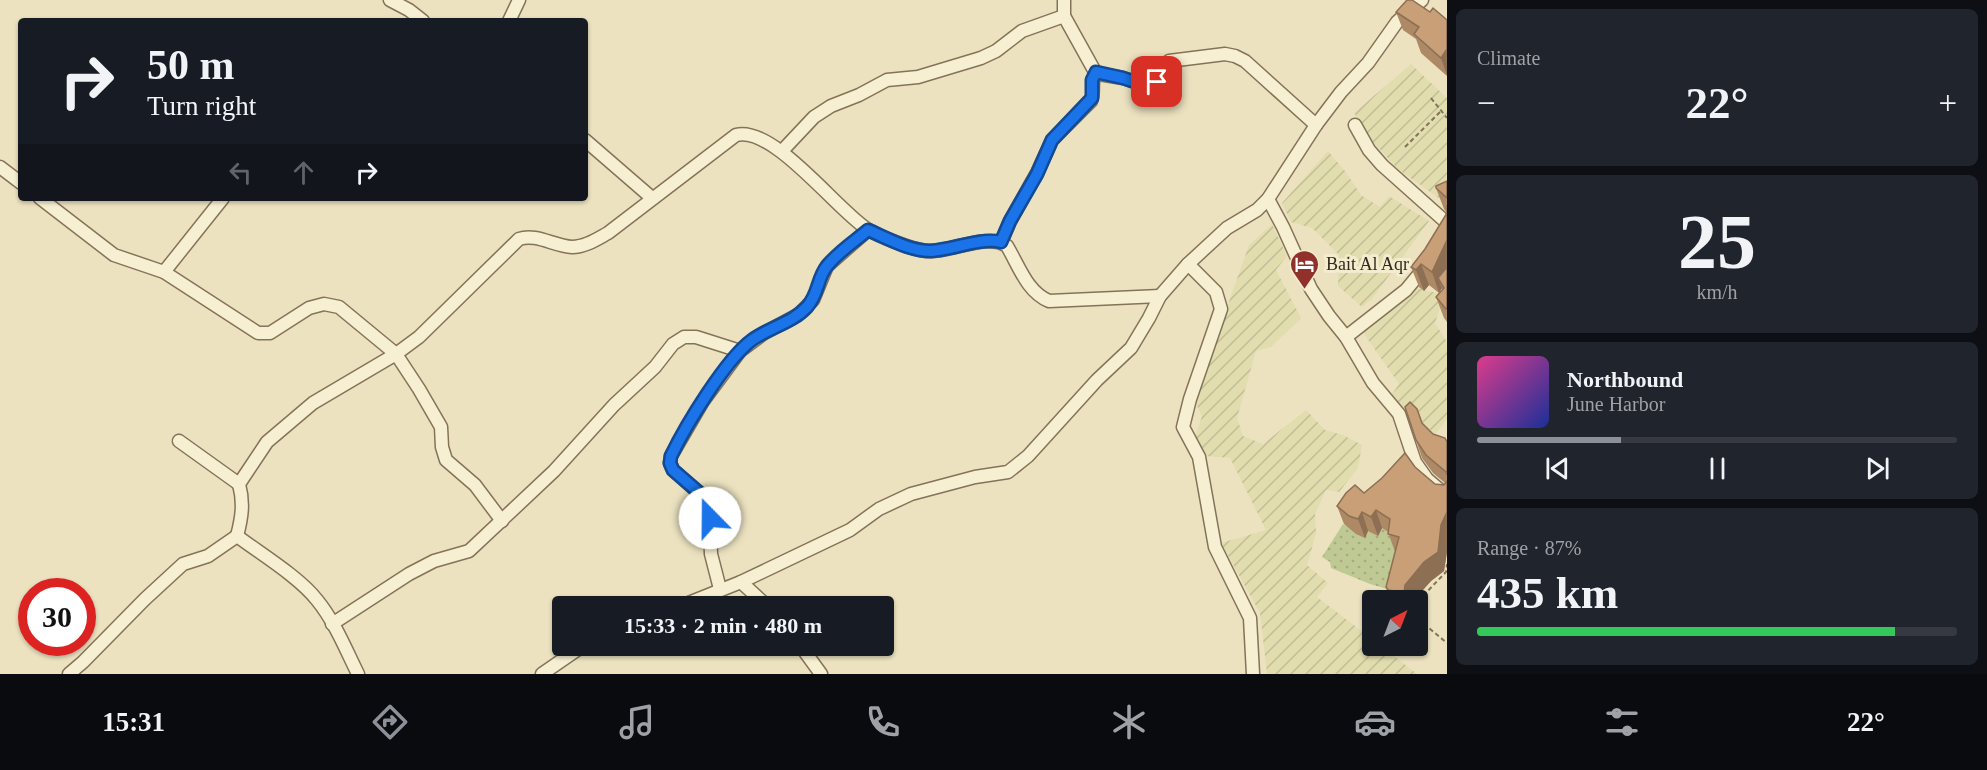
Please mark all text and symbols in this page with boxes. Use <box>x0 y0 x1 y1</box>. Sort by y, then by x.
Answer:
icon: right <box>48 42 126 120</box>
text: 50 m <box>147 42 235 88</box>
text: Climate <box>1477 47 1540 69</box>
pin <box>1131 56 1182 107</box>
icon: arrive <box>1140 65 1173 98</box>
text: 22° <box>1686 78 1749 128</box>
text: − <box>1477 85 1496 121</box>
text: + <box>1938 85 1957 121</box>
text: Turn right <box>147 91 256 121</box>
icon: left <box>224 156 257 189</box>
icon: ahead <box>287 156 320 189</box>
icon: right <box>350 156 383 189</box>
text: 25 <box>1678 198 1756 285</box>
hotel icon: Bait Al Aqr <box>1289 248 1321 290</box>
place label: Bait Al Aqr <box>1326 254 1409 274</box>
text: km/h <box>1696 281 1738 303</box>
text: Northbound <box>1567 367 1683 392</box>
text: June Harbor <box>1567 393 1665 415</box>
icon: previous <box>1541 452 1574 485</box>
icon: pause <box>1701 452 1734 485</box>
icon: next <box>1861 452 1894 485</box>
position arrow <box>678 486 742 550</box>
text: Range · 87% <box>1477 537 1581 559</box>
text: 435 km <box>1477 568 1618 618</box>
speed limit sign: 30 <box>18 578 96 656</box>
north arrow <box>1362 590 1428 656</box>
map controls <box>1362 590 1428 656</box>
text: 15:33 · 2 min · 480 m <box>624 613 822 638</box>
icon: directions <box>369 701 411 743</box>
icon: music <box>616 701 658 743</box>
icon: phone <box>862 701 904 743</box>
icon: climate <box>1108 701 1150 743</box>
icon: car <box>1354 701 1396 743</box>
icon: filters <box>1601 701 1643 743</box>
text: 15:31 <box>102 707 165 737</box>
text: 22° <box>1847 707 1885 737</box>

